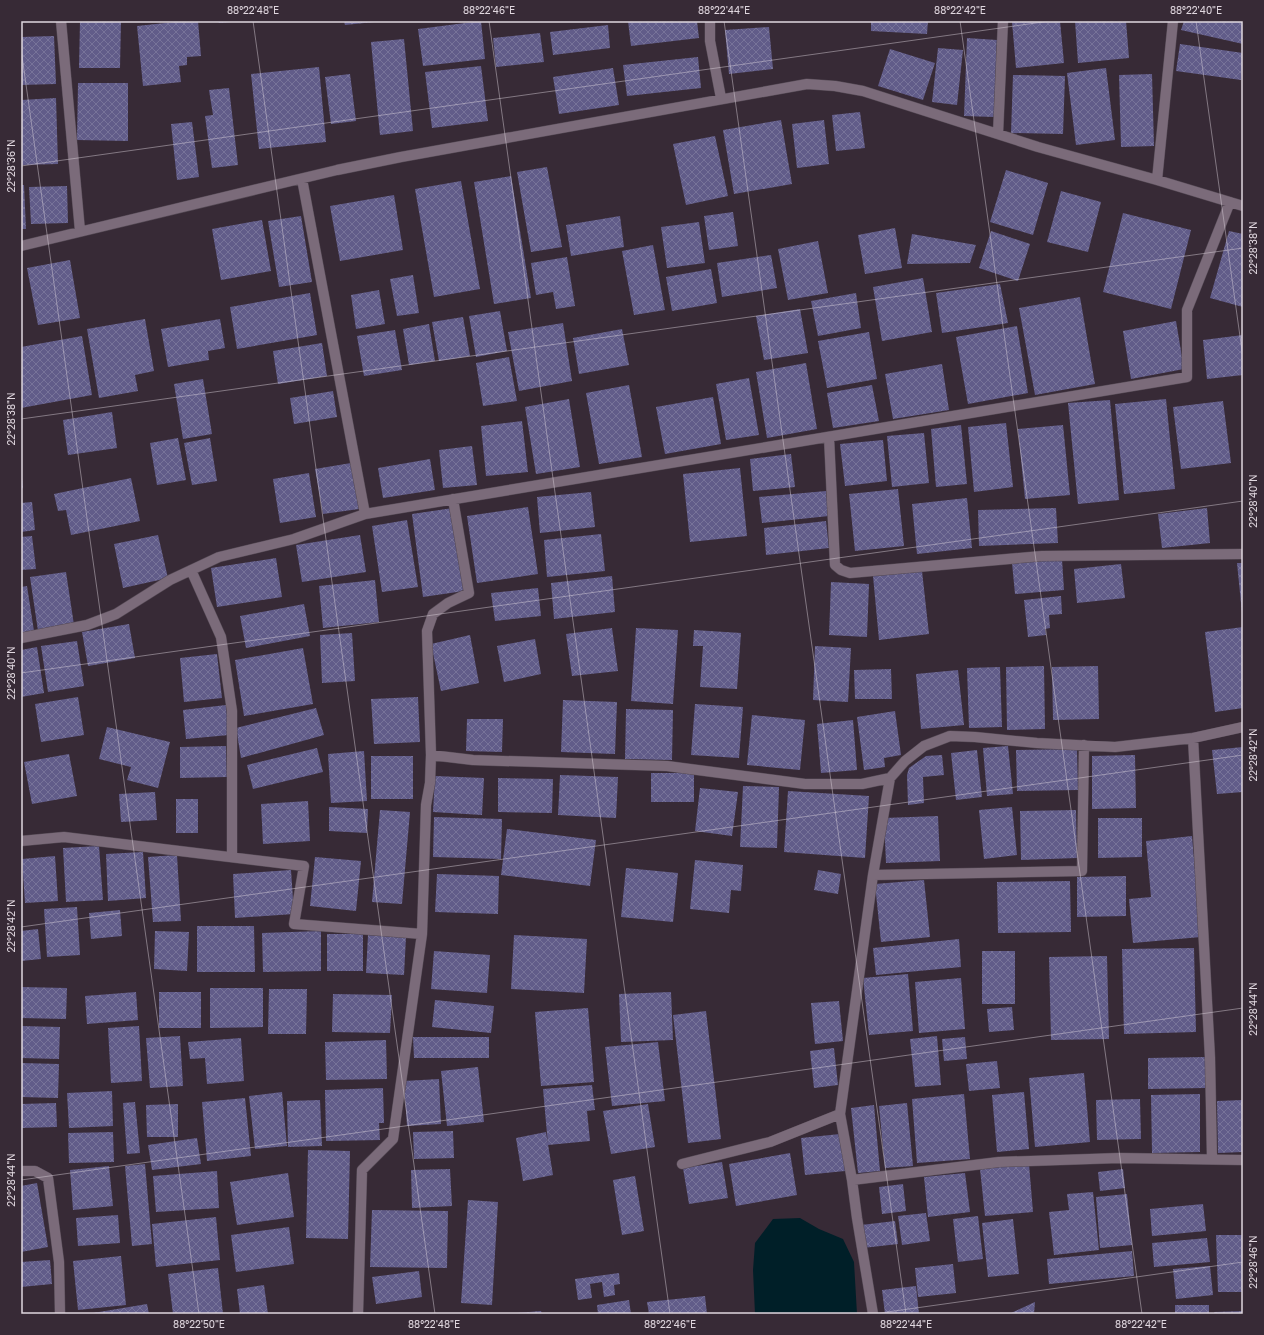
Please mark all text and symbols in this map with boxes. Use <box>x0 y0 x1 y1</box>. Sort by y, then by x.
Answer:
text: 88°22'48"E <box>227 4 279 16</box>
text: 88°22'46"E <box>463 4 515 16</box>
text: 88°22'44"E <box>698 4 750 16</box>
text: 88°22'42"E <box>934 4 986 16</box>
text: 88°22'40"E <box>1170 4 1222 16</box>
text: 22°28'36"N <box>5 140 17 193</box>
text: 22°28'38"N <box>1247 221 1259 275</box>
text: 22°28'38"N <box>5 392 17 446</box>
text: 22°28'40"N <box>1247 474 1259 528</box>
text: 22°28'40"N <box>5 646 17 700</box>
text: 22°28'42"N <box>1247 729 1259 782</box>
text: 22°28'42"N <box>5 900 17 953</box>
text: 22°28'44"N <box>1247 982 1259 1036</box>
text: 22°28'44"N <box>5 1153 17 1207</box>
text: 22°28'46"N <box>1247 1235 1259 1289</box>
text: 88°22'50"E <box>173 1318 225 1330</box>
text: 88°22'48"E <box>408 1318 460 1330</box>
text: 88°22'46"E <box>644 1318 696 1330</box>
text: 88°22'44"E <box>880 1318 932 1330</box>
text: 88°22'42"E <box>1115 1318 1167 1330</box>

